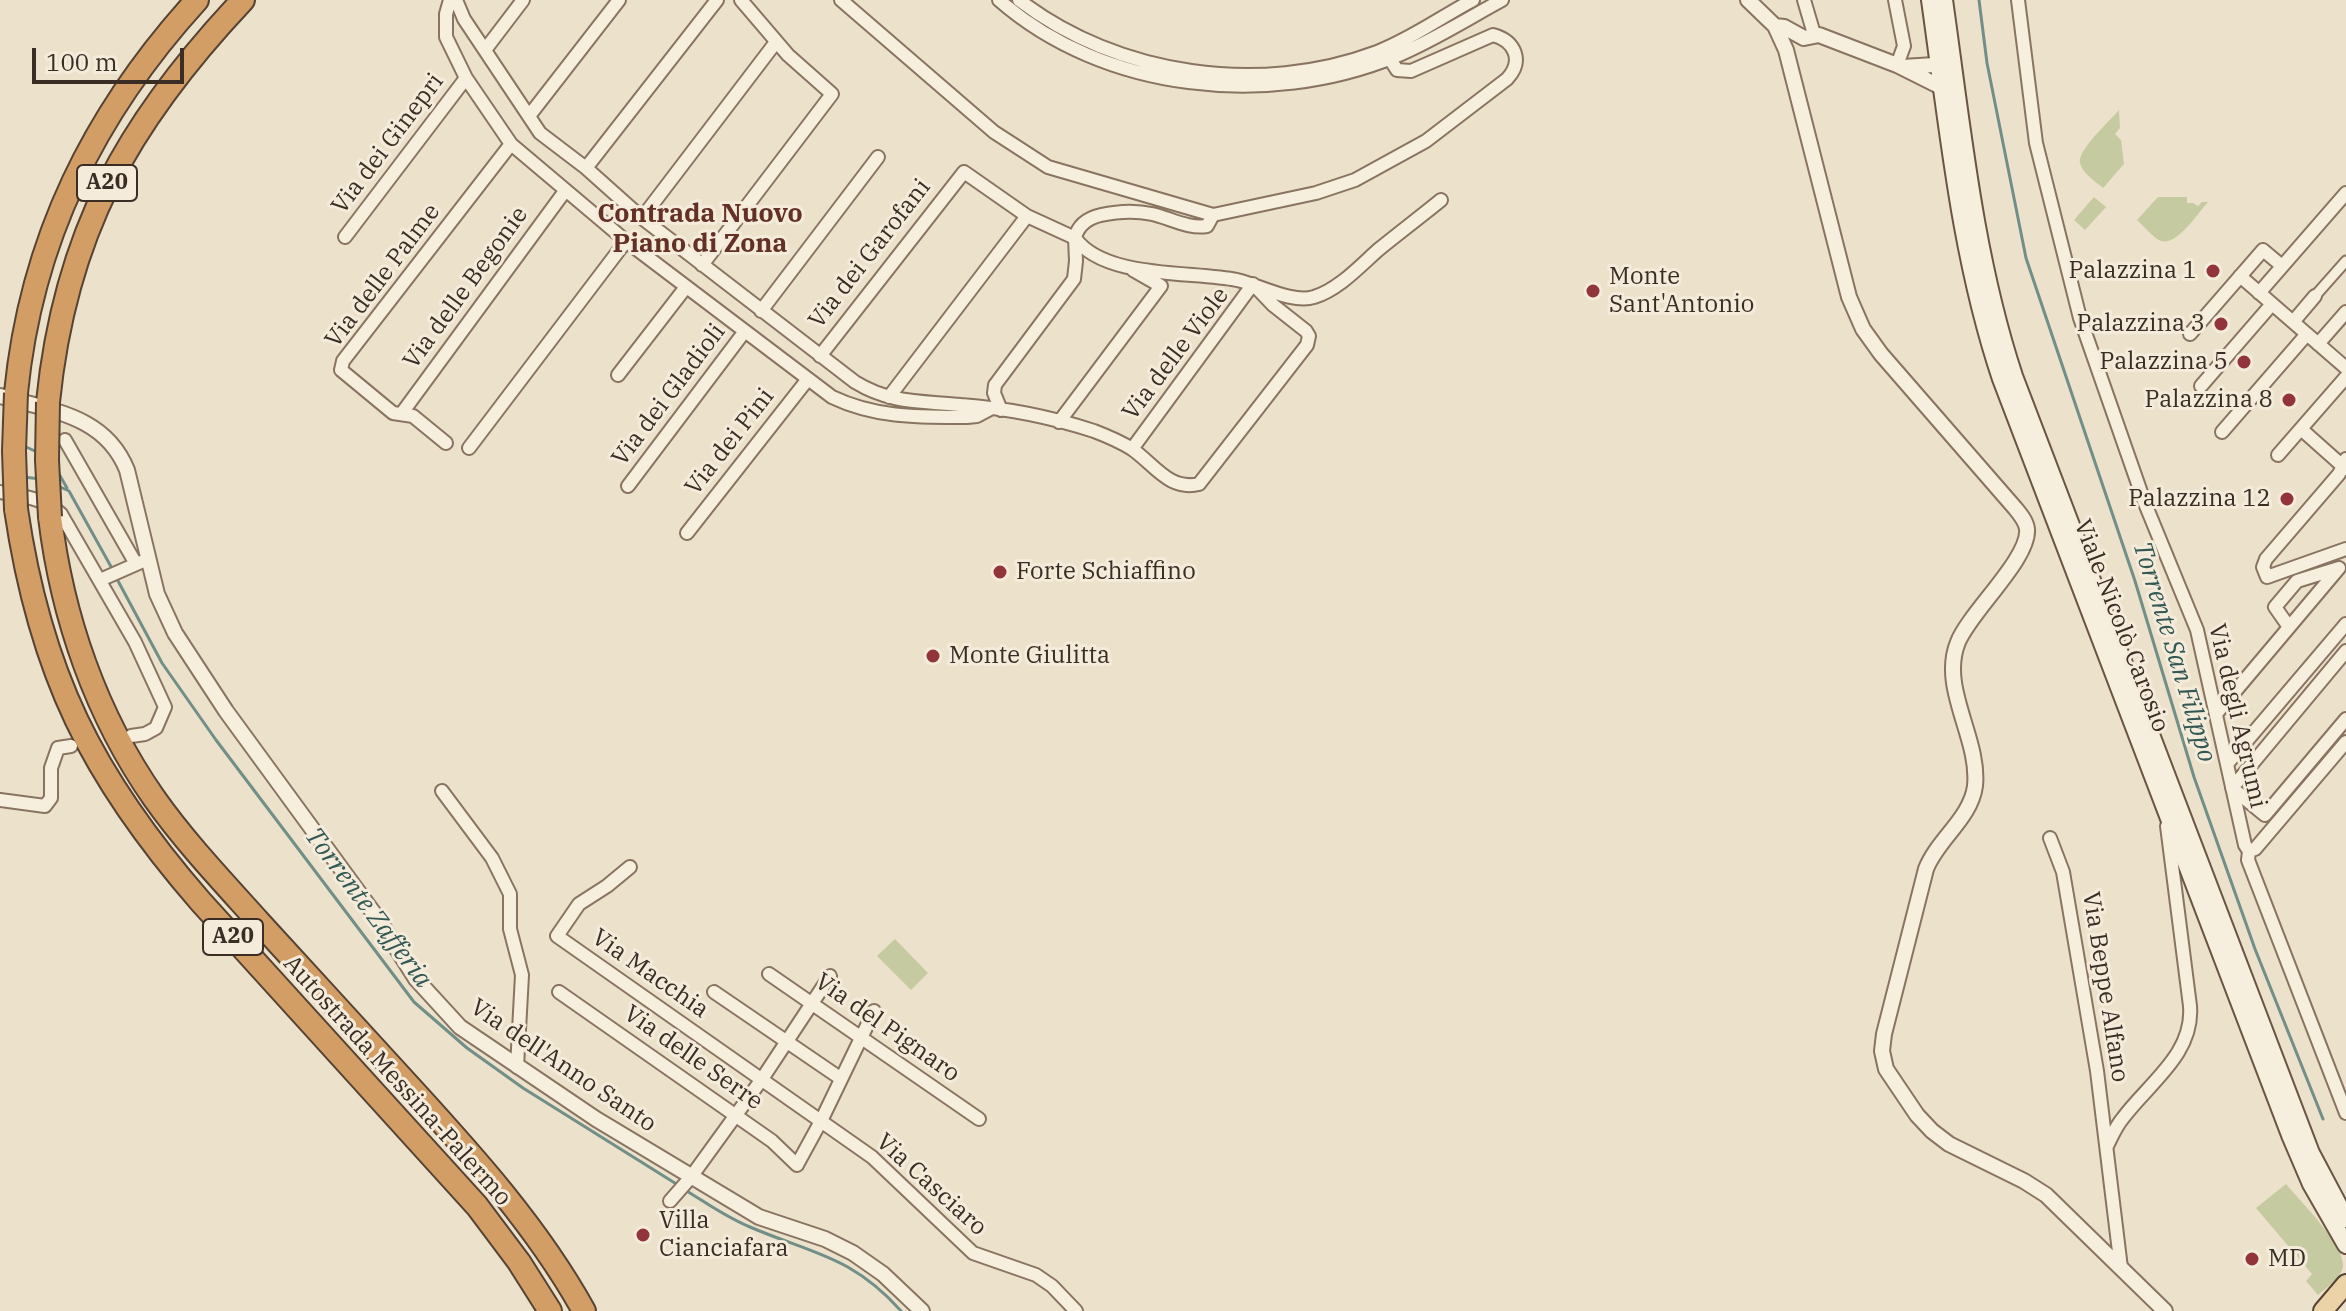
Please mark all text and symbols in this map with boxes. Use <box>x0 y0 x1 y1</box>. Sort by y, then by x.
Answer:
scale bar <box>36 32 188 82</box>
text: 100 m <box>46 46 118 78</box>
street label: Via dei Ginepri <box>326 68 450 220</box>
road number: A20 <box>77 165 137 201</box>
street label: Via dei Garofani <box>803 174 937 334</box>
street label: Via delle Palme <box>320 198 446 354</box>
district label: Contrada Nuovo Piano di Zona <box>597 198 803 260</box>
street label: Via delle Begonie <box>398 201 534 375</box>
place label: Palazzina 1 <box>2069 257 2197 285</box>
marker: Palazzina 1 <box>2204 262 2222 280</box>
place label: Monte Sant'Antonio <box>1609 263 1754 319</box>
street label: Via delle Viole <box>1117 282 1235 426</box>
marker: Monte Sant'Antonio <box>1584 282 1602 300</box>
place label: Palazzina 3 <box>2077 310 2205 338</box>
marker: Palazzina 3 <box>2212 315 2230 333</box>
street label: Via dei Gladioli <box>606 318 732 472</box>
place label: Palazzina 5 <box>2100 348 2228 376</box>
marker: Palazzina 5 <box>2235 353 2253 371</box>
street label: Via dei Pini <box>679 383 781 501</box>
place label: Palazzina 8 <box>2145 386 2273 414</box>
marker: Palazzina 8 <box>2280 391 2298 409</box>
place label: Palazzina 12 <box>2128 485 2271 513</box>
marker: Palazzina 12 <box>2278 490 2296 508</box>
street label: Viale Nicolò Carosio <box>2067 516 2175 736</box>
water label: Torrente San Filippo <box>2126 538 2222 766</box>
place label: Forte Schiaffino <box>1016 558 1196 586</box>
marker: Forte Schiaffino <box>991 563 1009 581</box>
street label: Via degli Agrumi <box>2202 621 2272 811</box>
place label: Monte Giulitta <box>949 642 1110 670</box>
marker: Monte Giulitta <box>924 647 942 665</box>
water label: Torrente Zafferia <box>298 822 438 994</box>
street label: Via Beppe Alfano <box>2076 890 2134 1084</box>
road number: A20 <box>203 919 263 955</box>
street label: Via Macchia <box>586 923 714 1025</box>
street label: Autostrada Messina-Palermo <box>277 950 517 1212</box>
street label: Via del Pignaro <box>809 967 965 1089</box>
street label: Via dell'Anno Santo <box>465 993 661 1139</box>
street label: Via delle Serre <box>618 999 768 1117</box>
street label: Via Casciaro <box>870 1128 992 1242</box>
place label: Villa Cianciafara <box>659 1207 789 1263</box>
marker: Villa Cianciafara <box>634 1226 652 1244</box>
place label: MD <box>2268 1245 2306 1273</box>
marker: MD <box>2243 1250 2261 1268</box>

